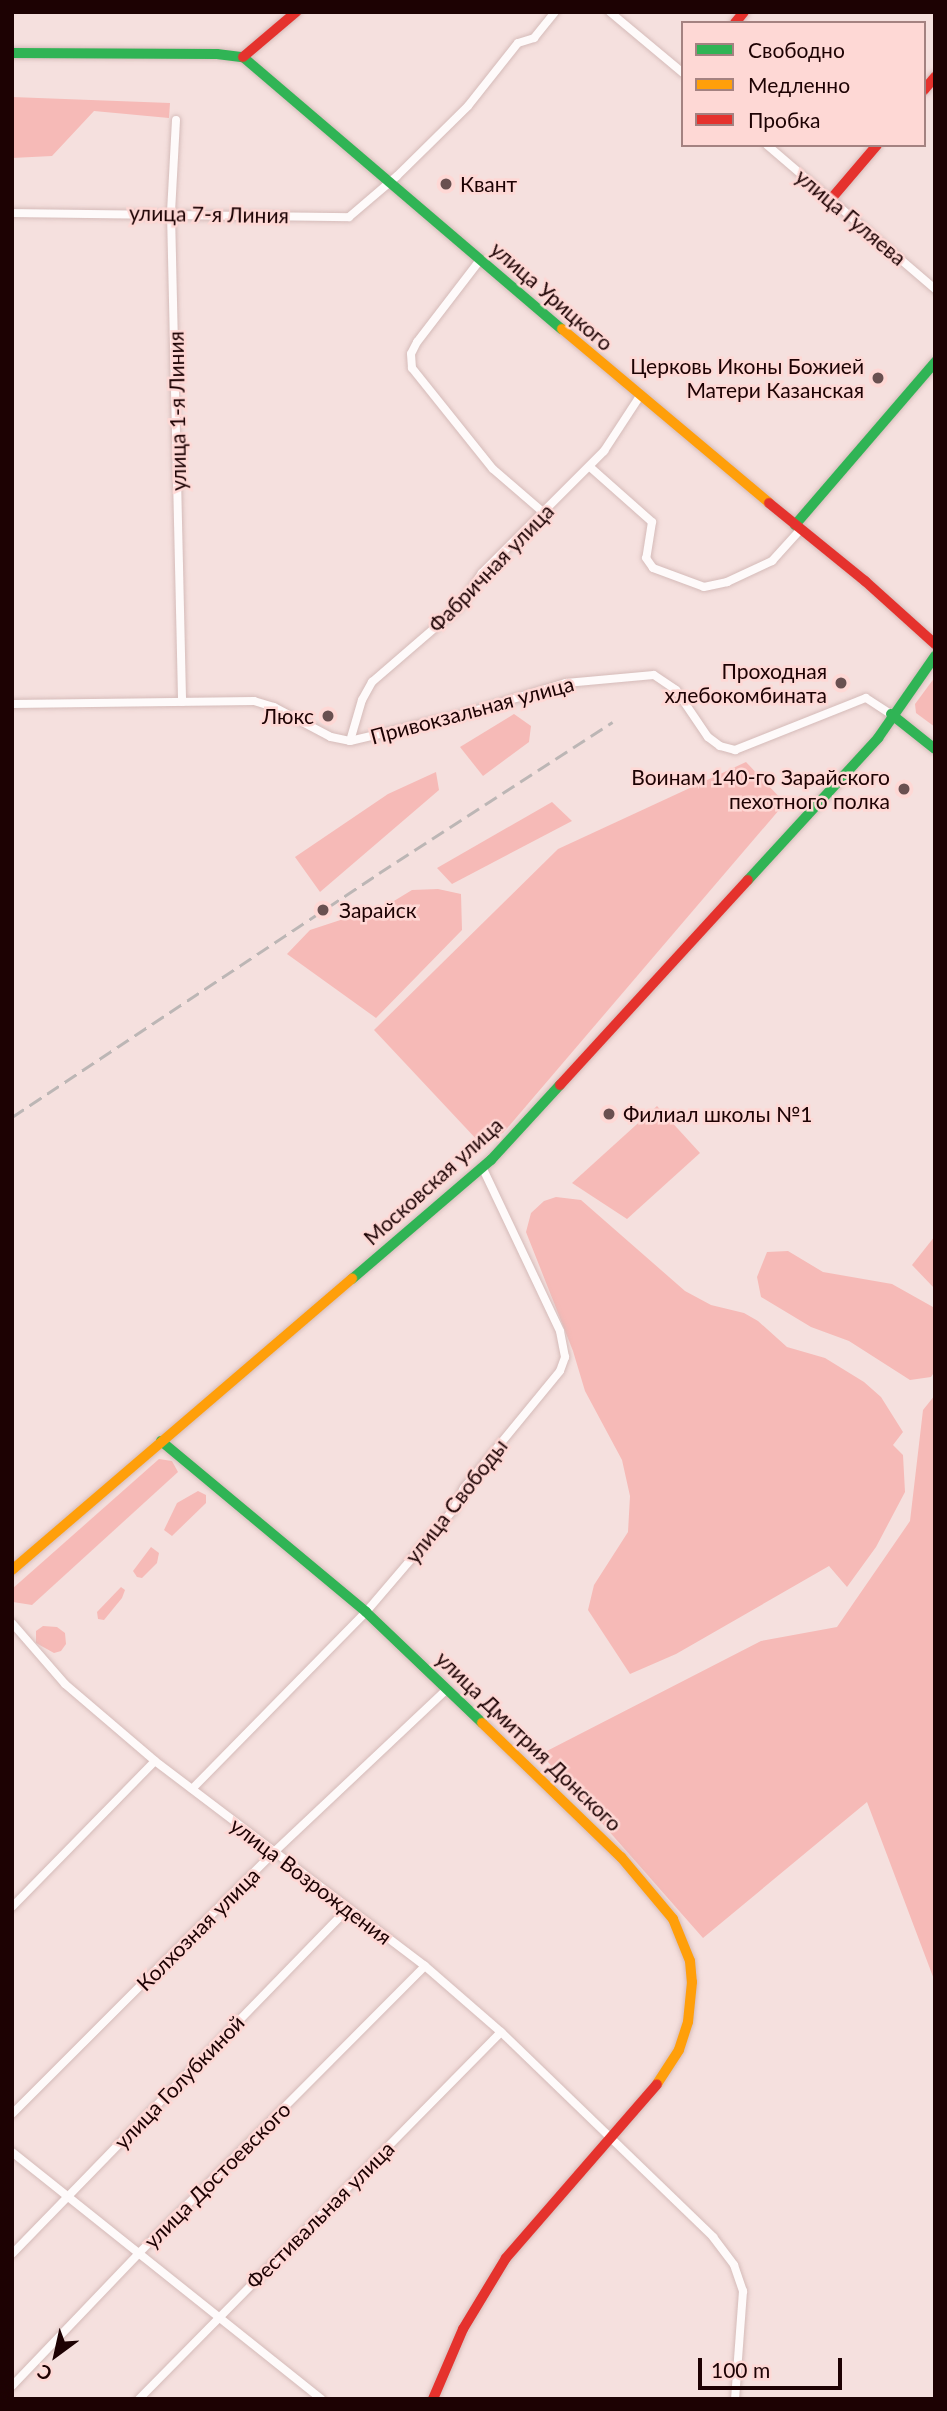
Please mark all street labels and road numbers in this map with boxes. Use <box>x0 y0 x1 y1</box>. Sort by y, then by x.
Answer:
street label: улица Гуляева <box>791 164 911 270</box>
street label: улица 7-я Линия <box>129 200 289 228</box>
street label: улица Урицкого <box>486 236 618 356</box>
street label: улица 1-я Линия <box>163 331 191 491</box>
street label: Фабричная улица <box>423 499 559 637</box>
street label: Привокзальная улица <box>367 671 577 749</box>
street label: Московская улица <box>358 1112 508 1250</box>
street label: улица Свободы <box>400 1434 512 1568</box>
street label: улица Дмитрия Донского <box>431 1646 627 1836</box>
street label: улица Возрождения <box>225 1812 397 1950</box>
street label: Колхозная улица <box>131 1862 265 1996</box>
street label: улица Голубкиной <box>109 2010 249 2154</box>
street label: улица Достоевского <box>139 2097 295 2253</box>
street label: Фестивальная улица <box>241 2136 399 2294</box>

